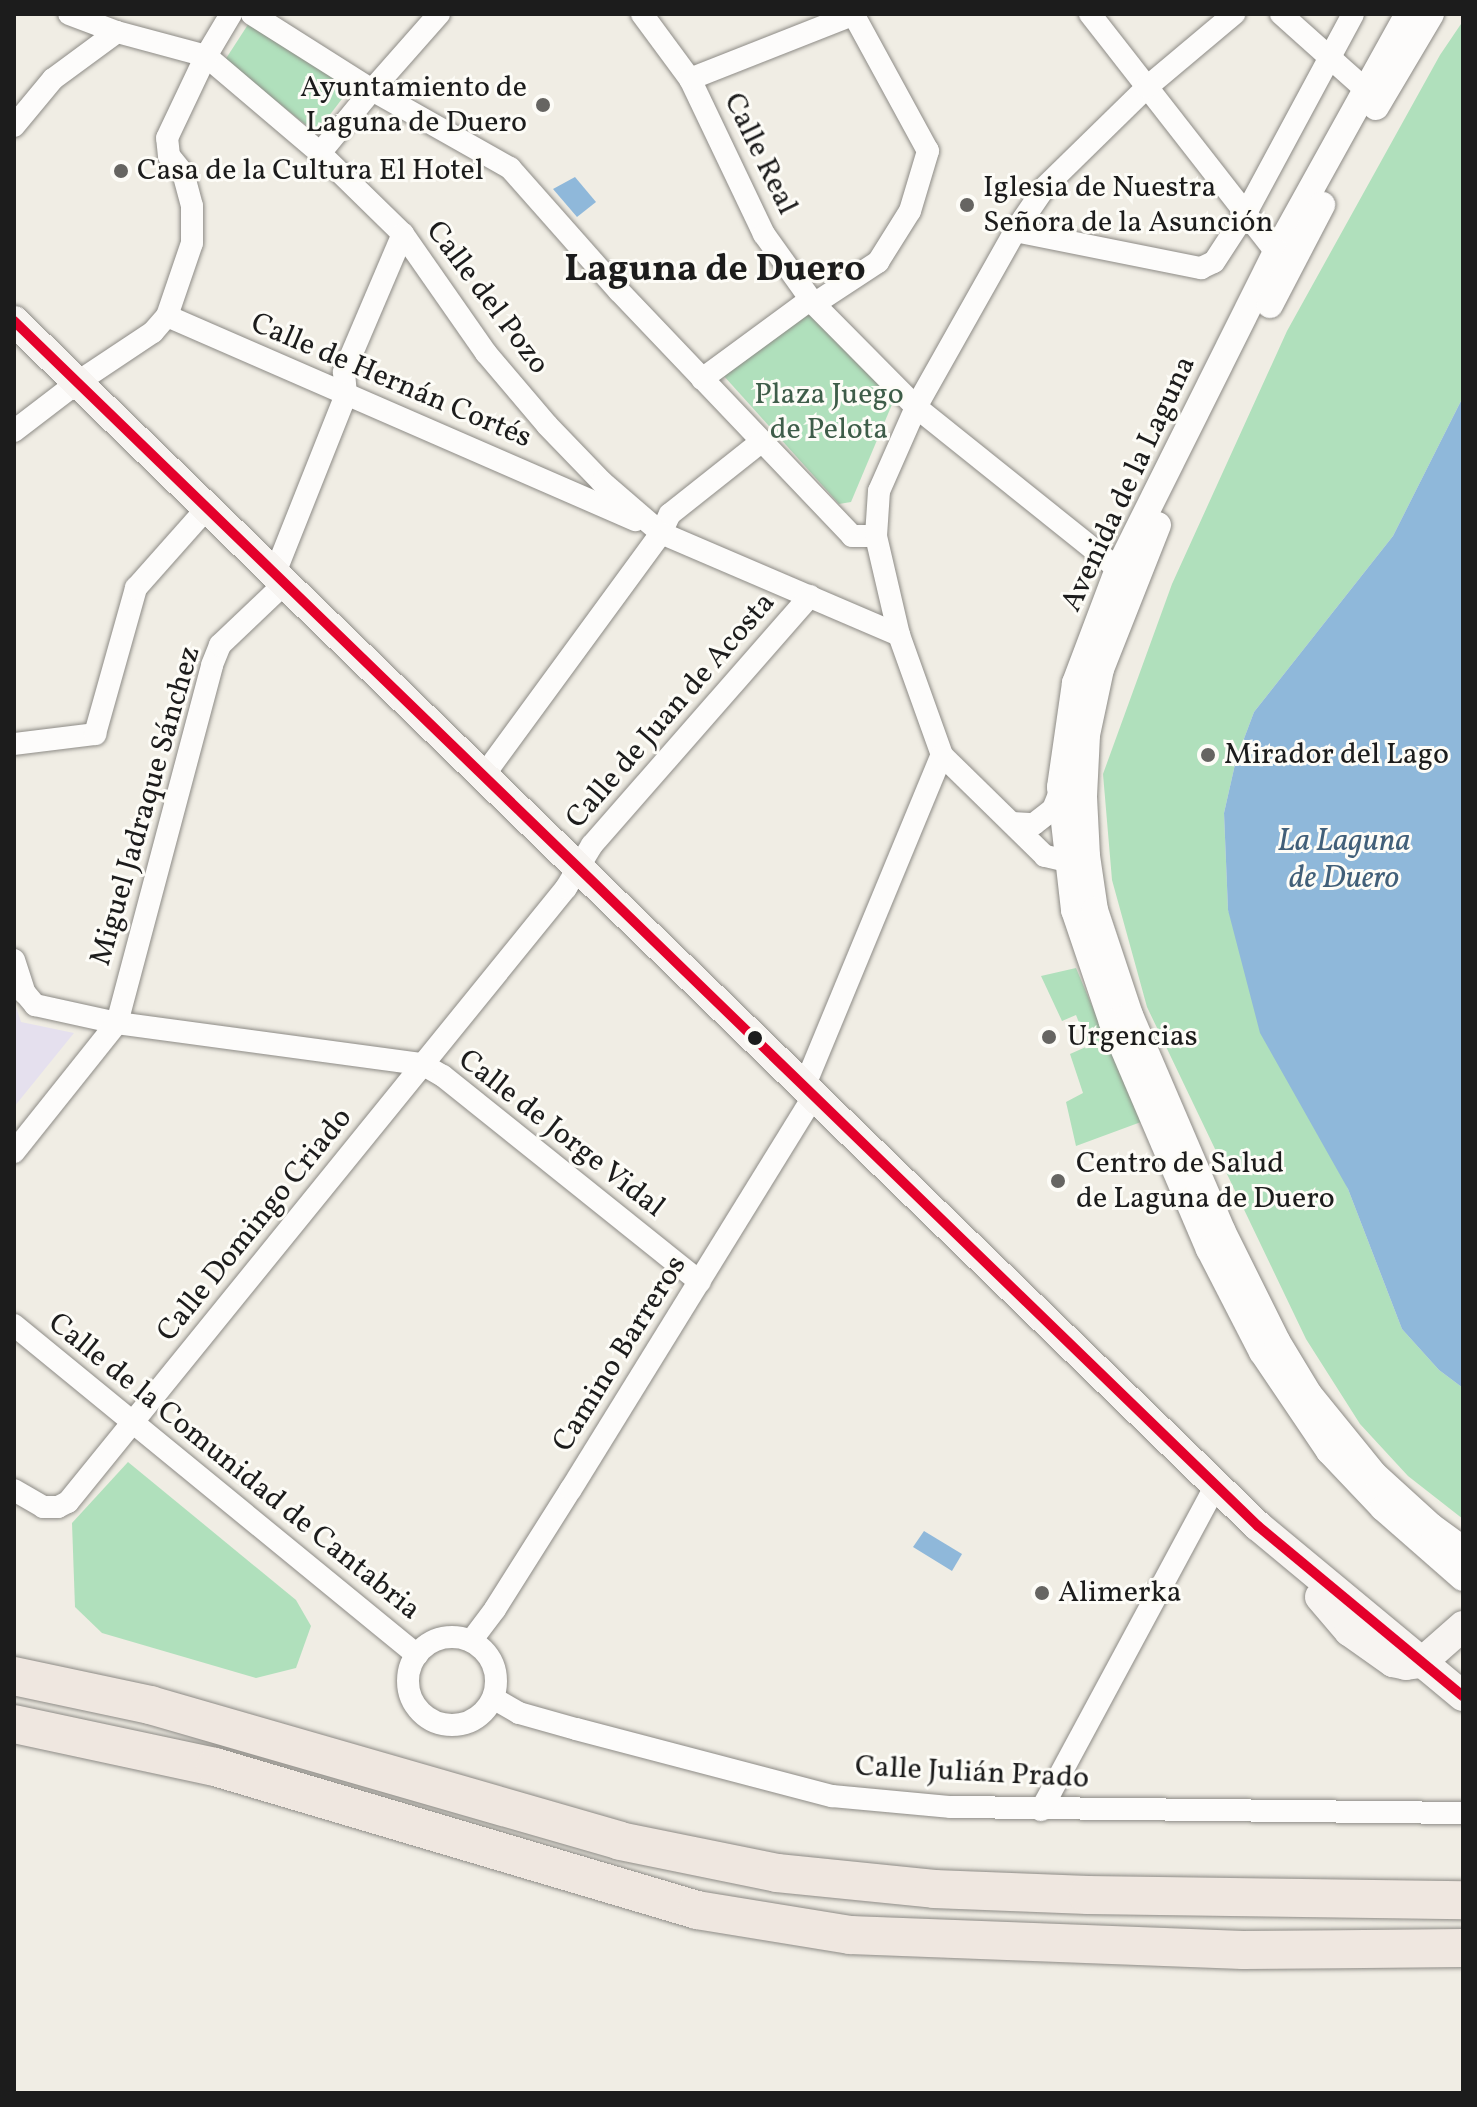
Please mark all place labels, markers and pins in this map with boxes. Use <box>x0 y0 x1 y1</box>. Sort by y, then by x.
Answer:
place label: Ayuntamiento de Laguna de Duero <box>300 70 527 140</box>
marker: Ayuntamiento de Laguna de Duero <box>534 96 552 114</box>
place label: Casa de la Cultura El Hotel <box>137 153 484 189</box>
marker: Casa de la Cultura El Hotel <box>112 162 130 180</box>
place label: Iglesia de Nuestra Señora de la Asunción <box>983 170 1273 240</box>
marker: Iglesia de Nuestra Señora de la Asunción <box>958 196 976 214</box>
place label: Mirador del Lago <box>1224 737 1449 773</box>
marker: Mirador del Lago <box>1199 746 1217 764</box>
place label: Urgencias <box>1067 1019 1197 1055</box>
marker: Urgencias <box>1038 1026 1060 1048</box>
unlabelled marker <box>747 1030 763 1046</box>
place label: Centro de Salud de Laguna de Duero <box>1076 1146 1335 1216</box>
marker: Centro de Salud de Laguna de Duero <box>1047 1170 1069 1192</box>
place label: Alimerka <box>1058 1575 1182 1611</box>
marker: Alimerka <box>1033 1584 1051 1602</box>

